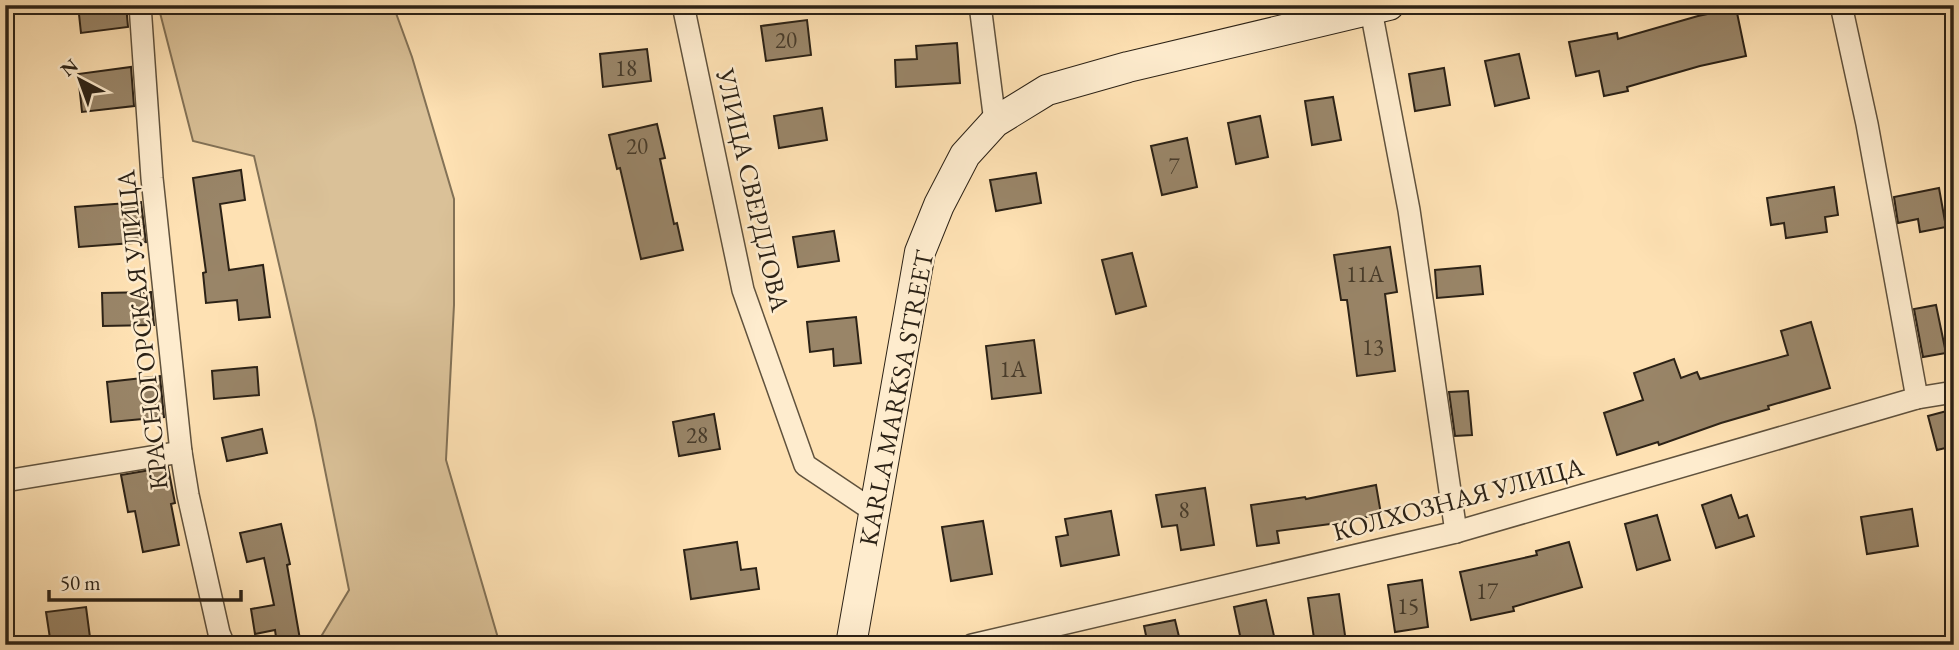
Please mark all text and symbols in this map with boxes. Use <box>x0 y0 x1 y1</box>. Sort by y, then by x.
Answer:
house number: 20 <box>775 25 797 55</box>
north arrow <box>46 46 116 116</box>
text: N <box>55 53 84 82</box>
house number: 18 <box>615 53 637 83</box>
street label: УЛИЦА СВЕРДЛОВА <box>708 64 798 316</box>
house number: 20 <box>626 131 648 161</box>
house number: 7 <box>1168 151 1180 181</box>
street label: КРАСНОГОРСКАЯ УЛИЦА <box>108 167 176 492</box>
street label: KARLA MARKSA STREET <box>851 247 941 549</box>
house number: 11А <box>1346 259 1385 289</box>
house number: 13 <box>1362 332 1384 362</box>
house number: 1А <box>1000 354 1028 384</box>
house number: 28 <box>686 420 708 450</box>
street label: КОЛХОЗНАЯ УЛИЦА <box>1329 449 1588 549</box>
house number: 8 <box>1178 495 1190 525</box>
scale bar <box>49 559 242 603</box>
text: 50 m <box>60 569 101 596</box>
house number: 17 <box>1476 576 1499 606</box>
house number: 15 <box>1397 591 1419 621</box>

